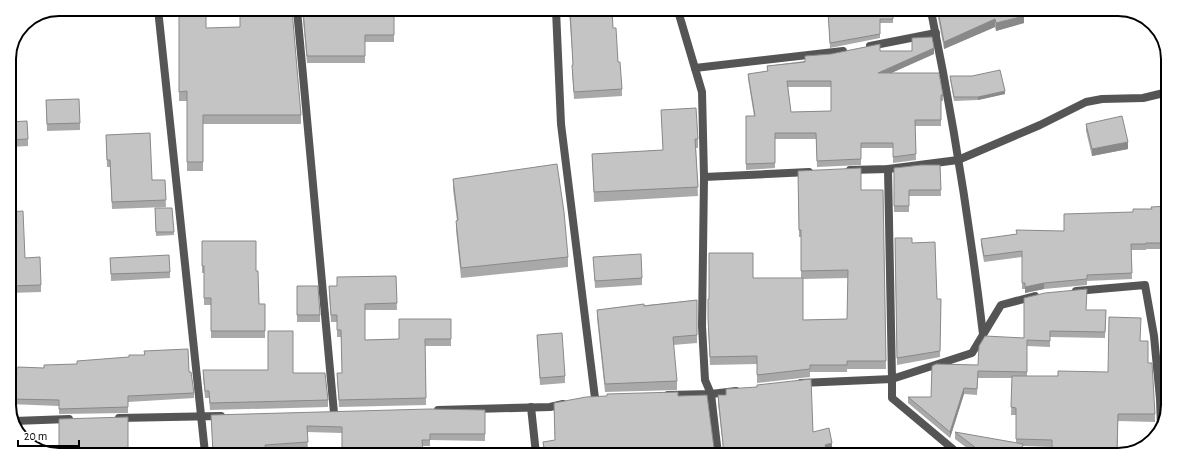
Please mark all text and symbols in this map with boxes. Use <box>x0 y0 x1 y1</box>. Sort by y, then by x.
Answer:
scale bar <box>18 422 79 448</box>
text: 20 m <box>24 430 47 442</box>

